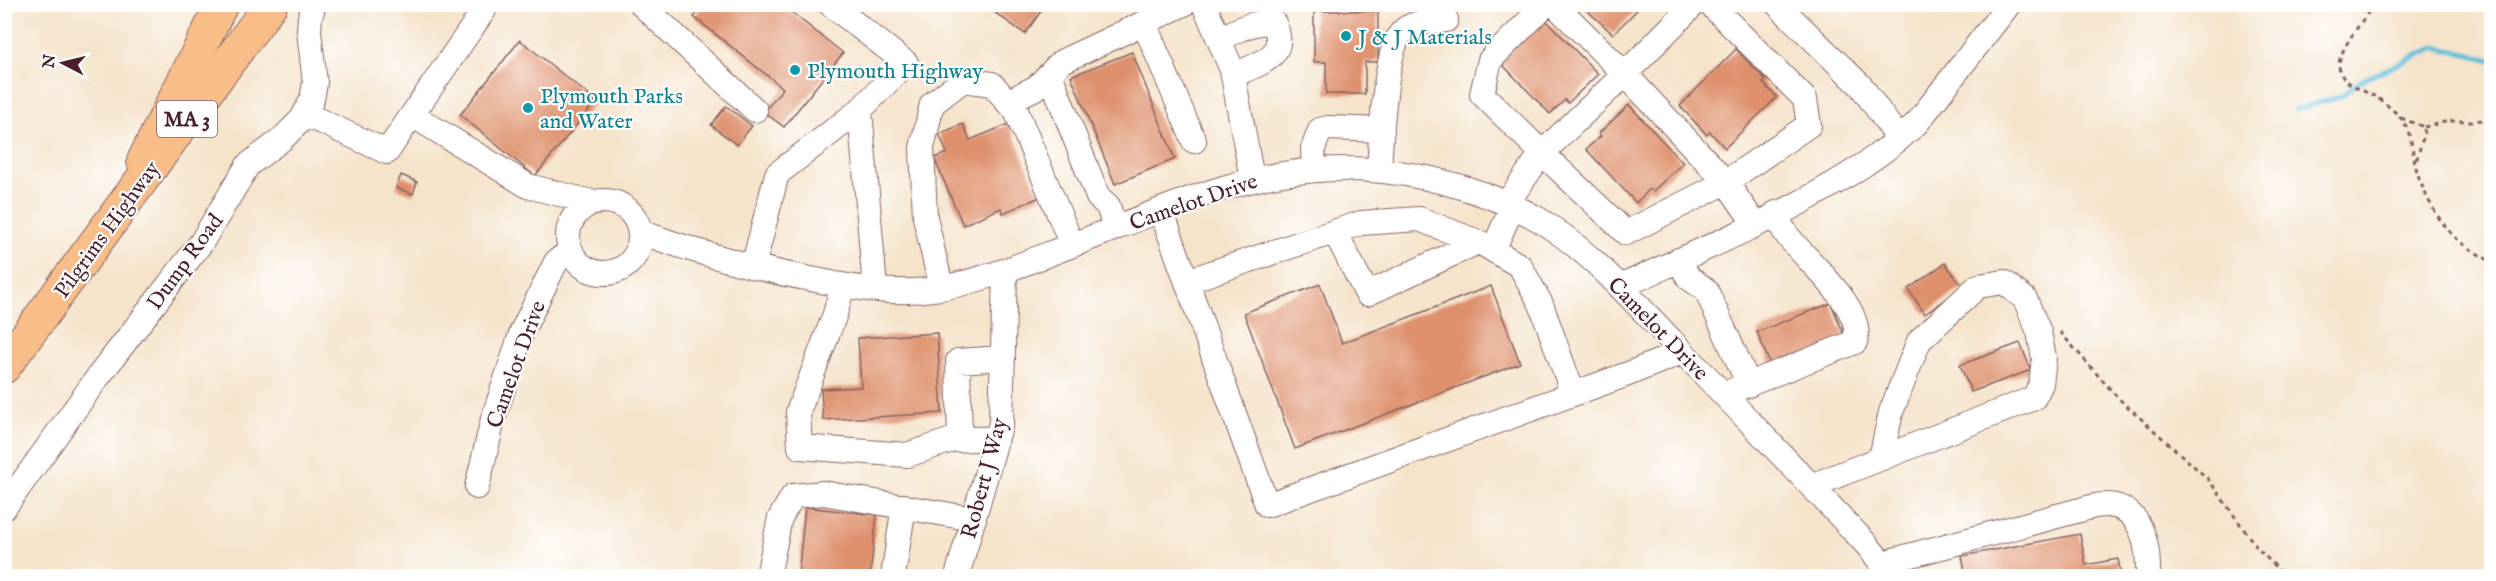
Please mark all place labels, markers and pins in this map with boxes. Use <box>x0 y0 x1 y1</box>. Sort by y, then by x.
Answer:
place label: J & J Materials <box>1355 24 1492 52</box>
marker: J & J Materials <box>1339 29 1353 43</box>
place label: Plymouth Highway <box>807 58 983 86</box>
marker: Plymouth Highway <box>788 63 802 77</box>
place label: Plymouth Parks and Water <box>540 83 683 136</box>
marker: Plymouth Parks and Water <box>521 101 535 115</box>

